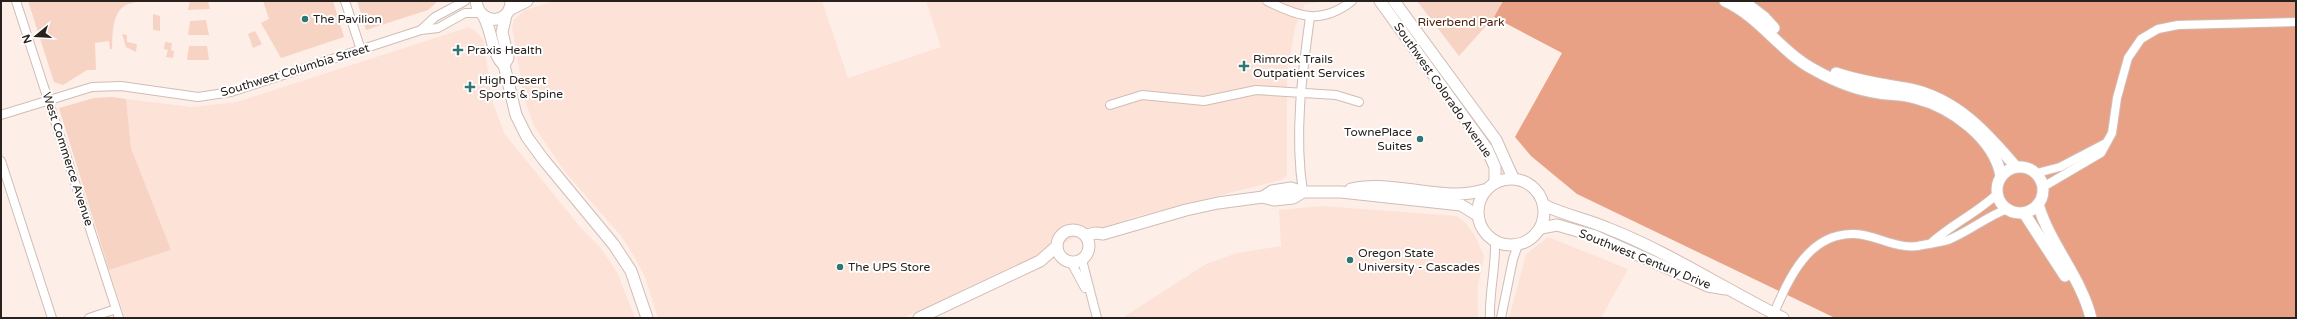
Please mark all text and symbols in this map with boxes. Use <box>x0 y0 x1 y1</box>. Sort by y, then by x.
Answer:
place label: The Pavilion <box>313 12 382 26</box>
marker: The Pavilion <box>300 14 310 24</box>
park label: Riverbend Park <box>1417 15 1505 29</box>
north arrow <box>16 16 56 56</box>
street label: Southwest Colorado Avenue <box>1391 20 1495 160</box>
text: N <box>19 33 35 45</box>
street label: Southwest Columbia Street <box>219 41 372 99</box>
place label: Praxis Health <box>467 43 542 57</box>
marker: Praxis Health <box>452 44 464 56</box>
place label: Rimrock Trails Outpatient Services <box>1253 52 1365 80</box>
marker: Rimrock Trails Outpatient Services <box>1238 60 1250 72</box>
place label: High Desert Sports & Spine <box>479 73 563 101</box>
marker: High Desert Sports & Spine <box>464 81 476 93</box>
street label: West Commerce Avenue <box>40 90 96 228</box>
place label: TownePlace Suites <box>1344 125 1412 153</box>
marker: TownePlace Suites <box>1415 134 1425 144</box>
street label: Southwest Century Drive <box>1577 226 1713 292</box>
place label: Oregon State University - Cascades <box>1358 246 1480 274</box>
marker: Oregon State University - Cascades <box>1345 255 1355 265</box>
place label: The UPS Store <box>848 260 930 274</box>
marker: The UPS Store <box>835 262 845 272</box>

